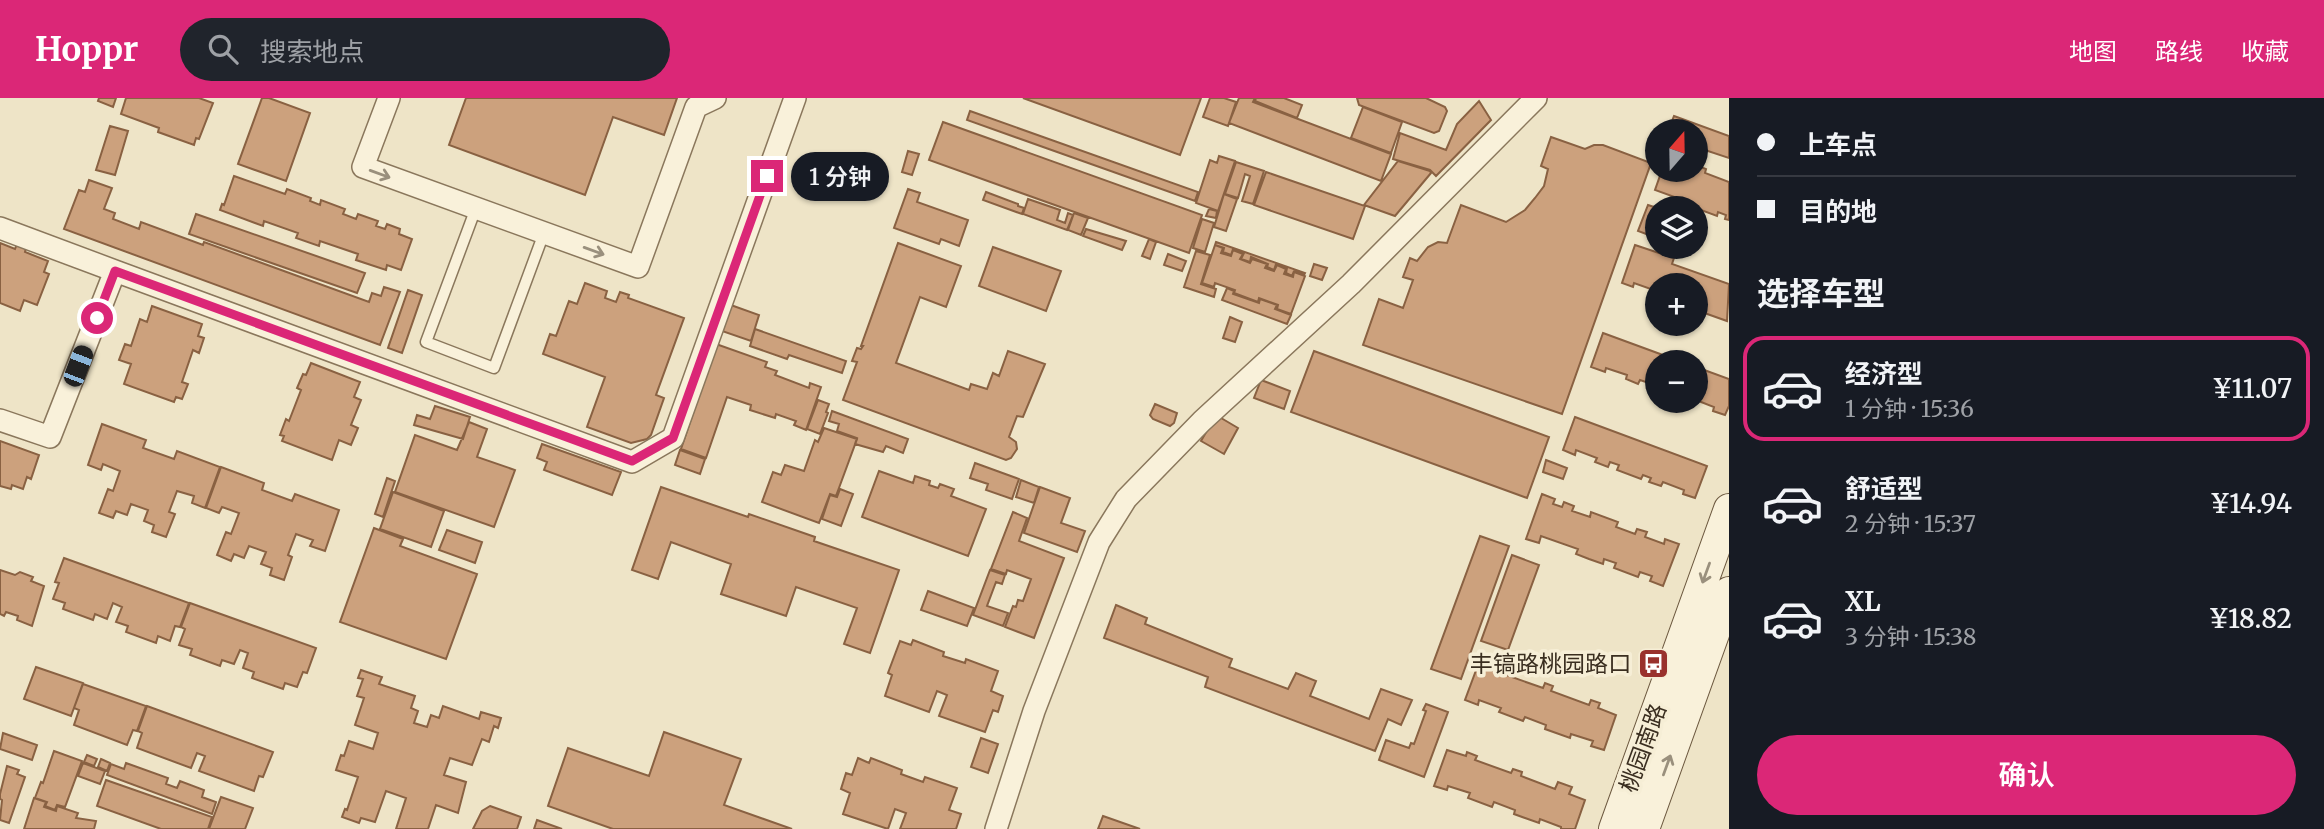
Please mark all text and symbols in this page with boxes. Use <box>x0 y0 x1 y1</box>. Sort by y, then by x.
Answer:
search box <box>180 18 670 81</box>
text: Hoppr <box>35 29 138 70</box>
icon: search <box>204 30 242 68</box>
text: 搜索地点 <box>260 35 364 68</box>
text: 地图 <box>2069 36 2117 67</box>
text: 路线 <box>2155 36 2203 67</box>
text: 收藏 <box>2241 36 2289 67</box>
north arrow <box>1645 119 1708 182</box>
map controls <box>1645 119 1708 413</box>
text: 上车点 <box>1799 128 1877 161</box>
callout: 1 分钟 <box>792 152 890 200</box>
route end <box>751 160 783 192</box>
text: 1 分钟 <box>809 162 871 191</box>
one-way arrow <box>369 168 391 181</box>
text: 目的地 <box>1799 195 1877 228</box>
button: layers <box>1645 196 1708 259</box>
one-way arrow <box>583 246 605 258</box>
button: + <box>1645 273 1708 336</box>
text: 选择车型 <box>1757 274 1885 314</box>
route start <box>81 302 113 334</box>
car <box>61 343 96 389</box>
button: − <box>1645 350 1708 413</box>
icon: car <box>1761 357 1824 420</box>
text: 经济型 <box>1845 357 1923 390</box>
text: ¥11.07 <box>2212 372 2292 405</box>
text: 1 分钟 · 15:36 <box>1845 394 1974 423</box>
icon: car <box>1761 472 1824 535</box>
text: 舒适型 <box>1845 472 1923 505</box>
text: ¥14.94 <box>2210 487 2292 520</box>
text: 2 分钟 · 15:37 <box>1845 509 1976 538</box>
one-way arrow <box>1699 561 1711 583</box>
text: XL <box>1845 585 1881 618</box>
icon: car <box>1761 587 1824 650</box>
text: ¥18.82 <box>2209 602 2292 635</box>
text: 3 分钟 · 15:38 <box>1845 622 1977 651</box>
bus stop icon: 丰镐路桃园路口 <box>1637 647 1671 681</box>
place label: 丰镐路桃园路口 <box>1470 649 1631 678</box>
street label: 桃园南路 <box>1613 700 1672 796</box>
button: 确认 <box>1757 735 2296 815</box>
one-way arrow <box>1662 754 1674 776</box>

